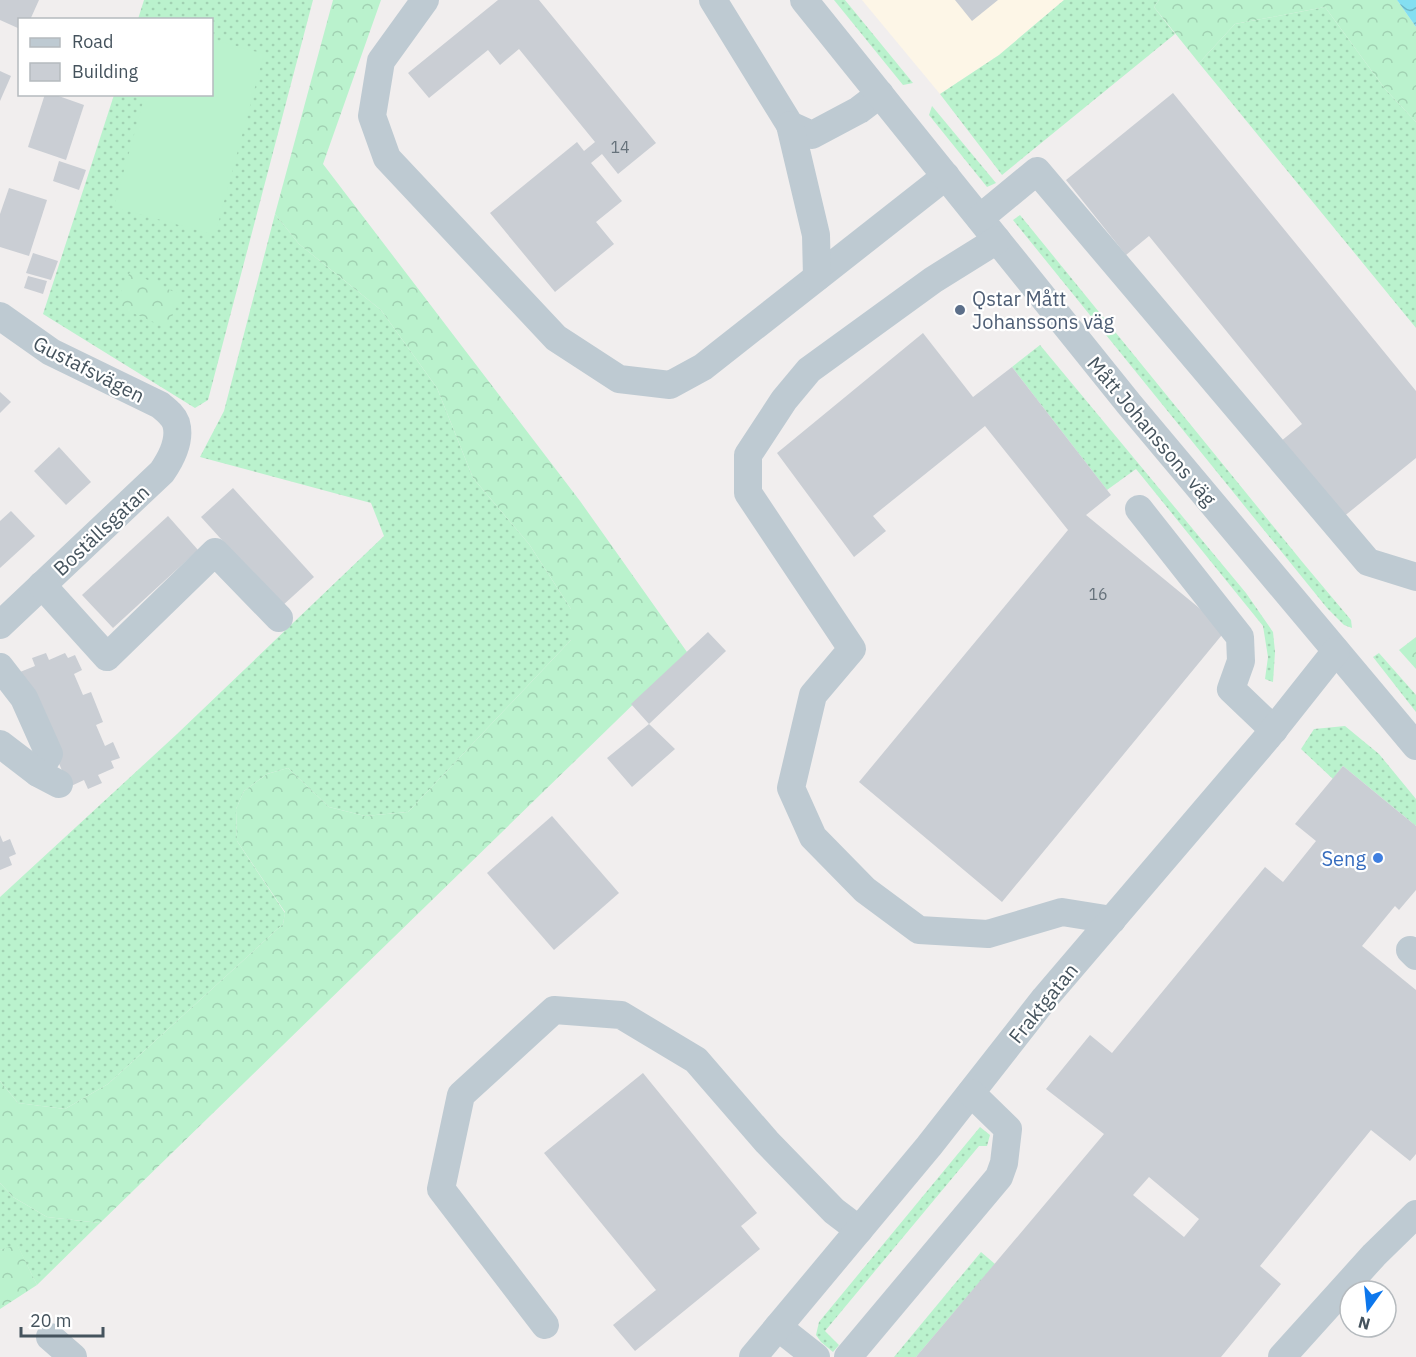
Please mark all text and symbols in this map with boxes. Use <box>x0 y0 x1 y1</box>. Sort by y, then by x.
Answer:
legend <box>18 18 213 96</box>
text: Road <box>72 30 113 53</box>
text: Building <box>72 60 139 83</box>
house number: 14 <box>610 137 630 157</box>
place label: Qstar Mått Johanssons väg <box>972 285 1115 335</box>
marker: Qstar Mått Johanssons väg <box>953 303 967 317</box>
street label: Gustafsvägen <box>29 329 149 409</box>
street label: Mått Johanssons väg <box>1081 350 1223 512</box>
street label: Boställsgatan <box>47 478 155 582</box>
house number: 16 <box>1088 584 1108 604</box>
place label: Seng <box>1321 845 1366 872</box>
marker: Seng <box>1371 851 1385 865</box>
street label: Fraktgatan <box>1002 957 1084 1049</box>
north arrow <box>1338 1279 1398 1339</box>
scale bar <box>21 1300 104 1338</box>
text: 20 m <box>30 1309 72 1332</box>
text: N <box>1356 1312 1372 1335</box>

